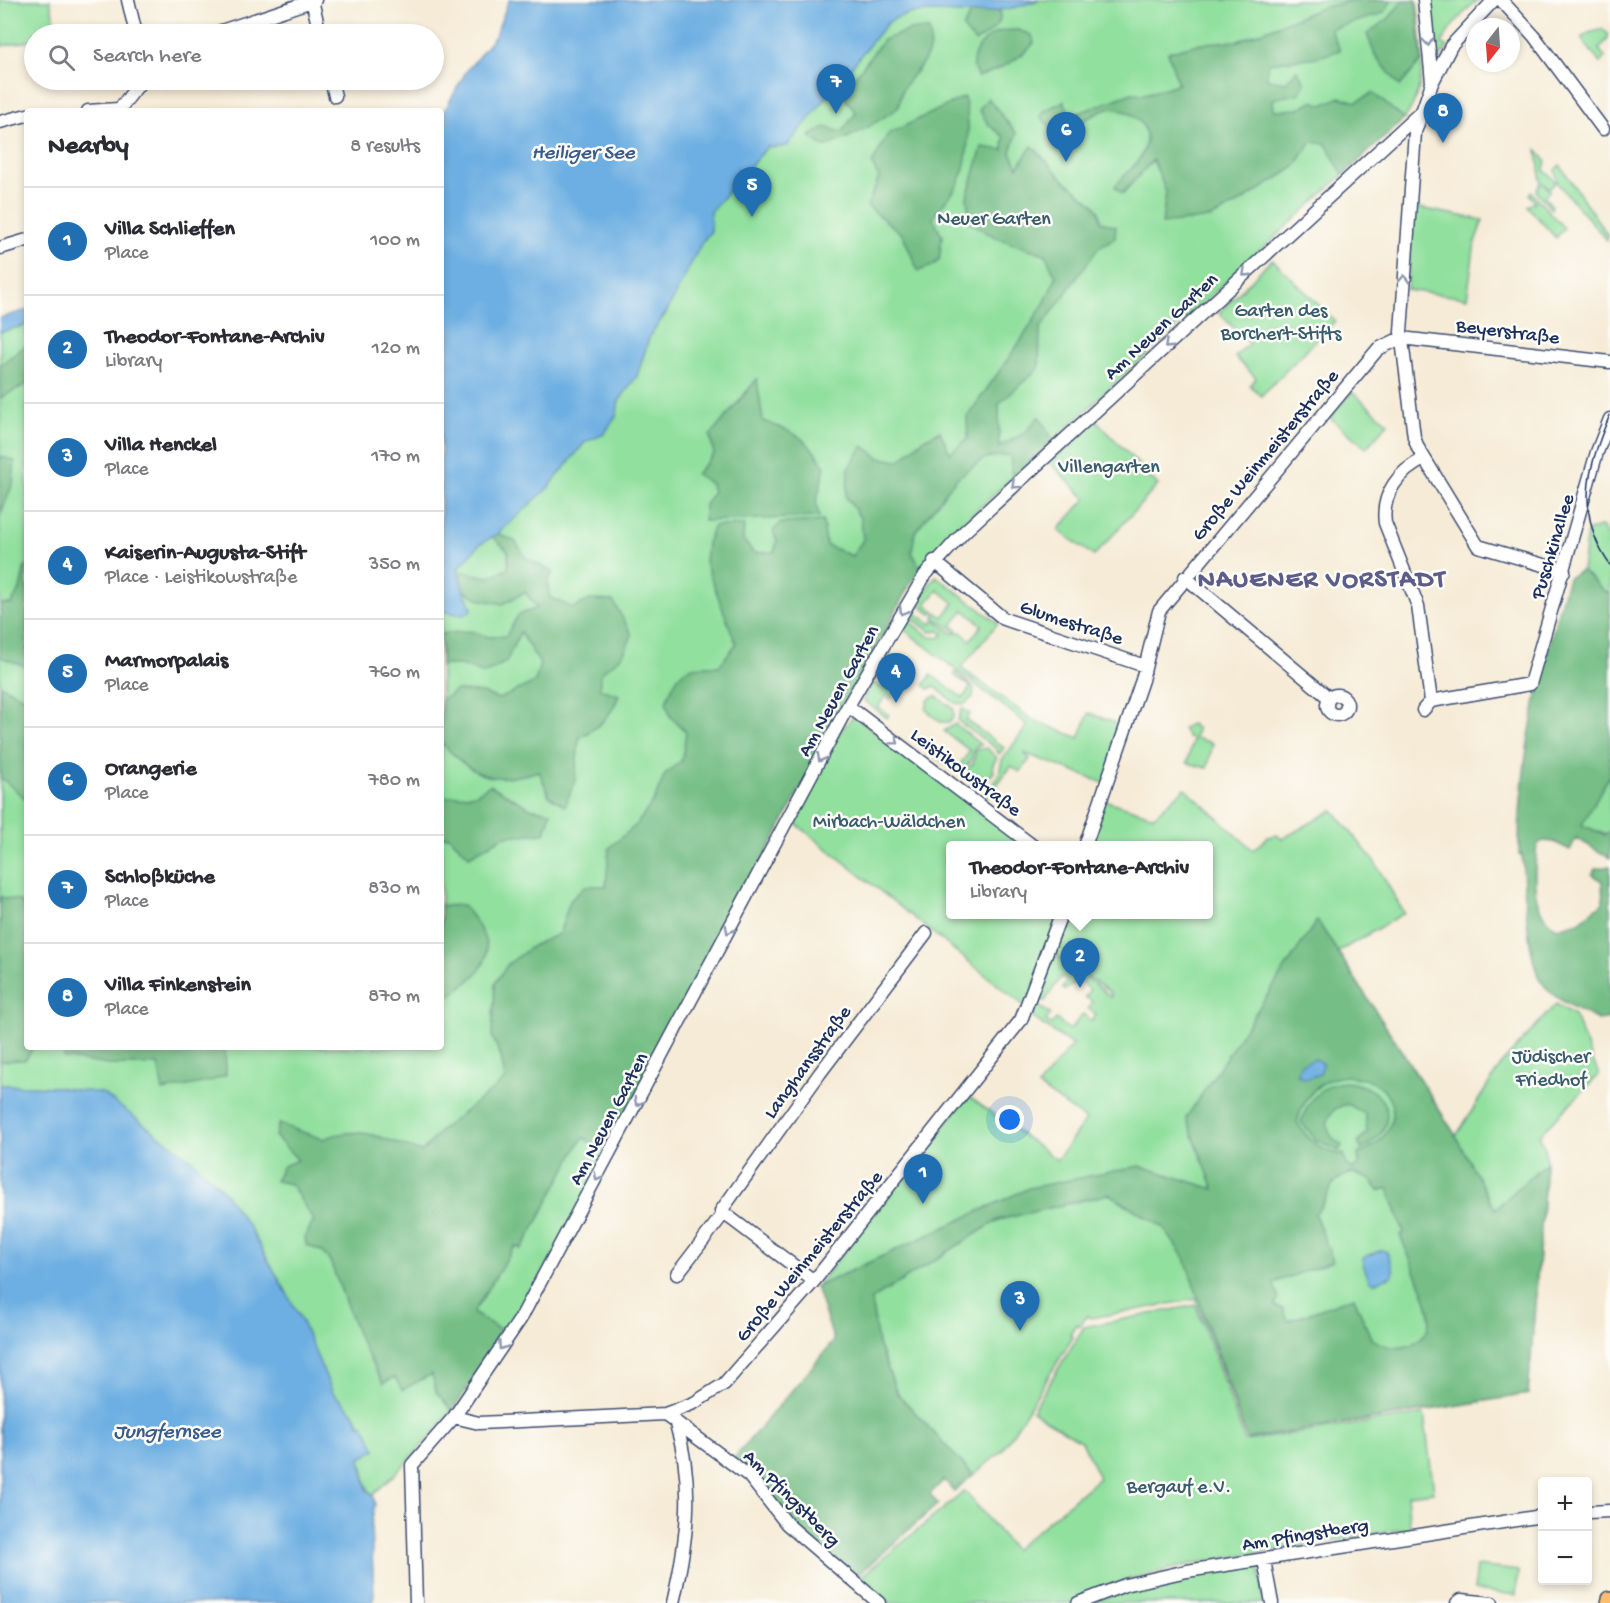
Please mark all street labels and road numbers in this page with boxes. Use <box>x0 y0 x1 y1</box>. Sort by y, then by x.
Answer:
street label: Am Neuen Garten <box>1101 269 1224 386</box>
street label: Beyerstraße <box>1454 316 1561 351</box>
street label: Große Weinmeisterstraße <box>1188 365 1345 547</box>
street label: Puschkinallee <box>1527 491 1581 603</box>
street label: Glumestraße <box>1016 597 1126 652</box>
street label: Am Neuen Garten <box>794 621 886 761</box>
street label: Leistikowstraße <box>905 725 1025 823</box>
street label: Langhansstraße <box>760 1001 858 1124</box>
street label: Am Neuen Garten <box>565 1049 655 1190</box>
street label: Große Weinmeisterstraße <box>732 1166 889 1348</box>
street label: Am Pfingstberg <box>737 1446 844 1553</box>
street label: Am Pfingstberg <box>1241 1515 1371 1558</box>

